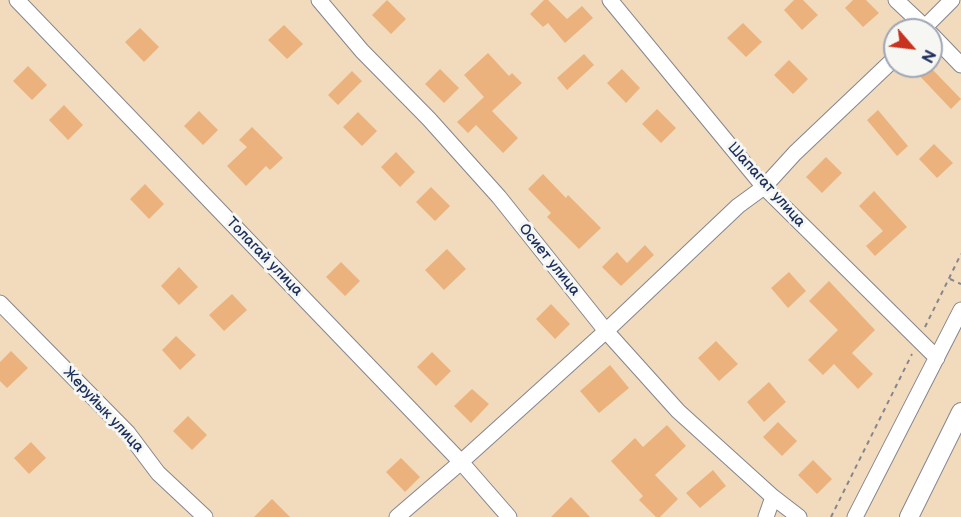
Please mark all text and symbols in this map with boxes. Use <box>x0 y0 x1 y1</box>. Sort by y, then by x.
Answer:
north arrow <box>883 18 943 78</box>
text: N <box>916 46 939 66</box>
street label: Шапагат улица <box>723 139 809 231</box>
street label: Толагай улица <box>222 214 306 300</box>
street label: Осиет улица <box>515 220 583 300</box>
street label: Жеруйык улица <box>59 364 147 456</box>

